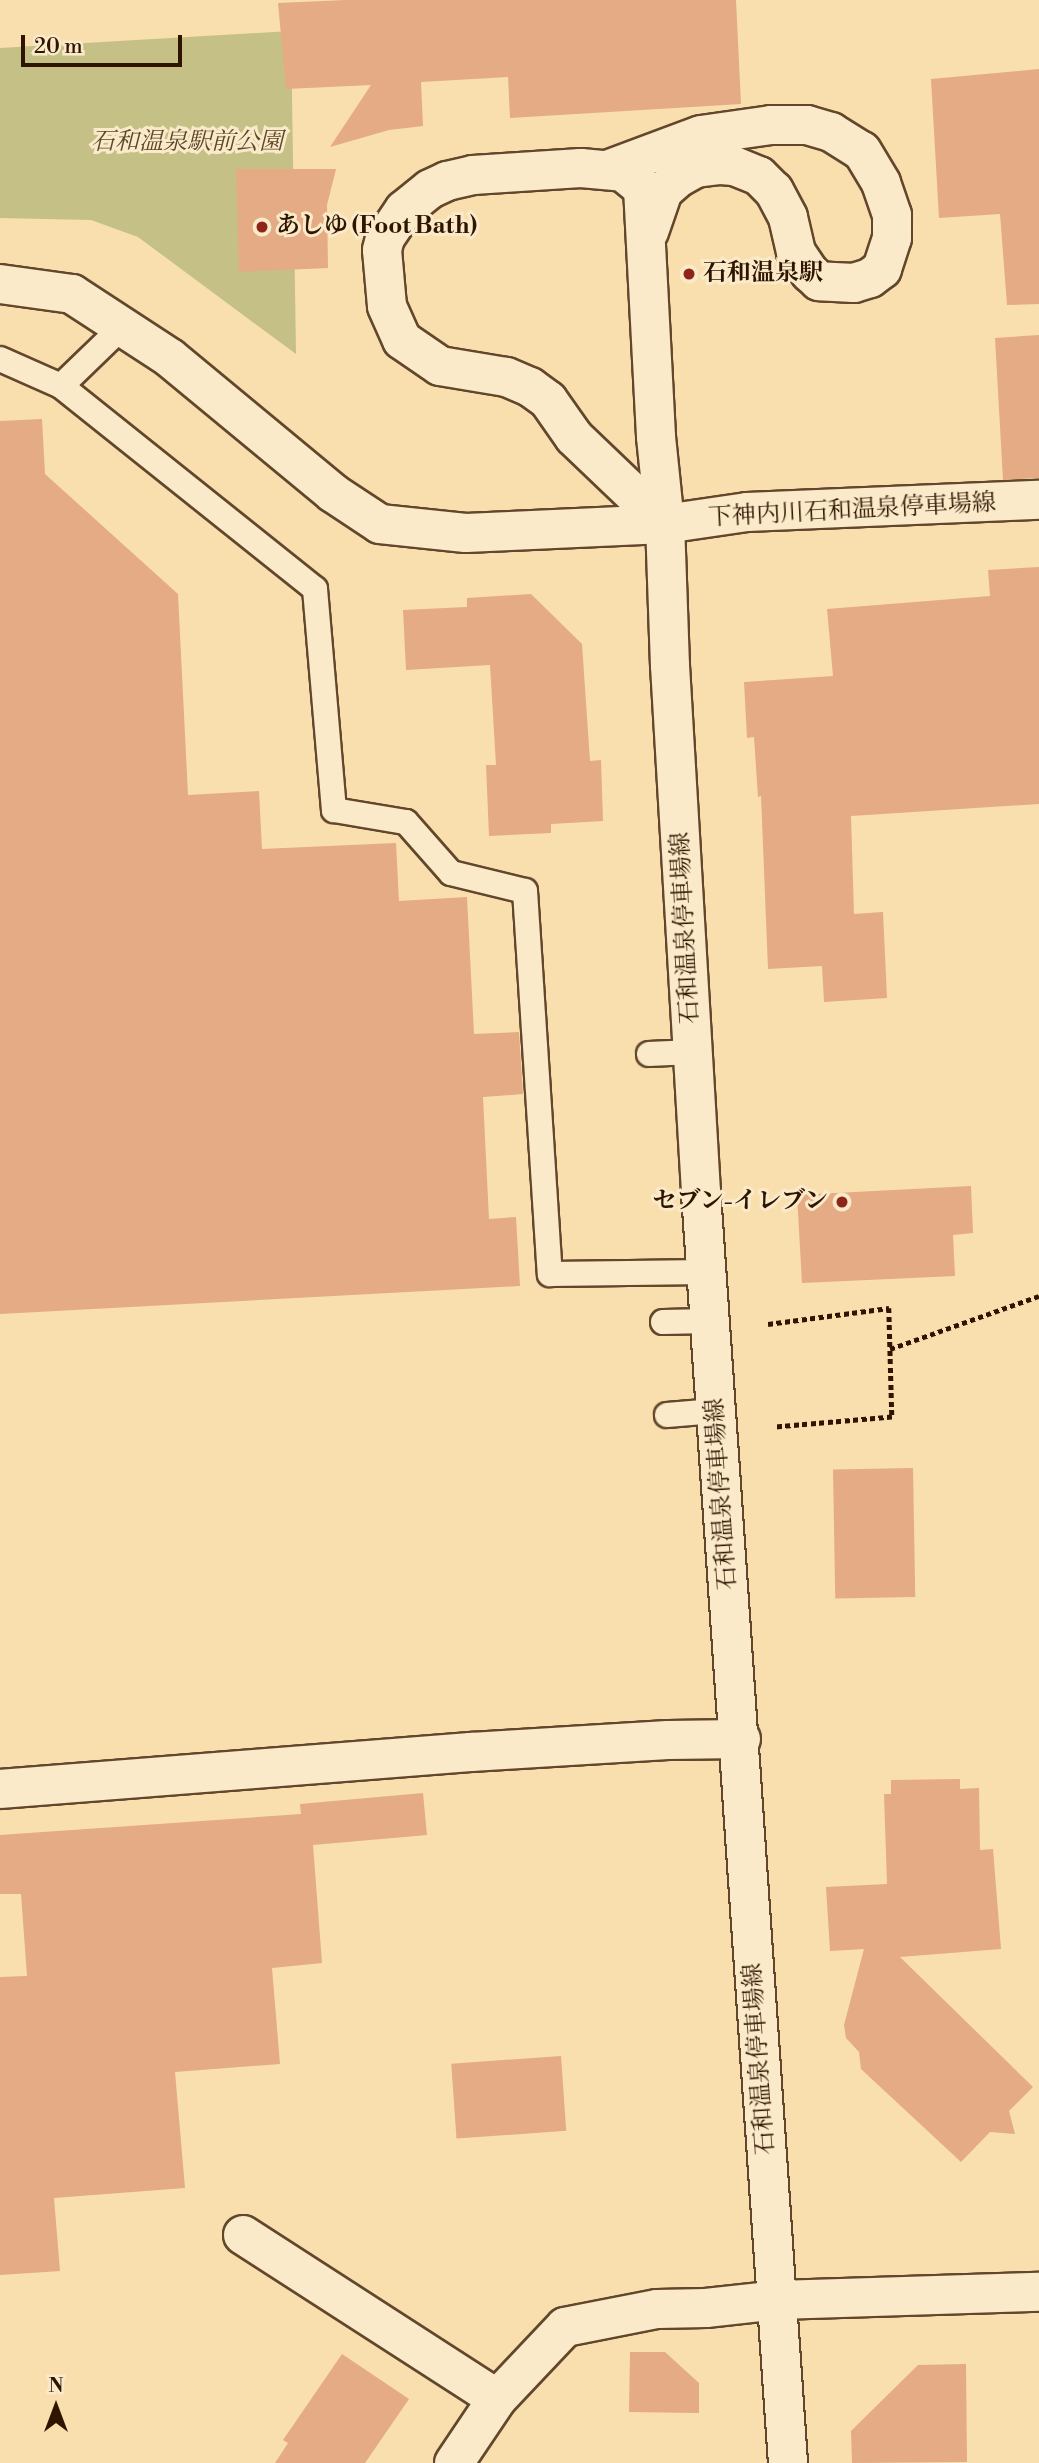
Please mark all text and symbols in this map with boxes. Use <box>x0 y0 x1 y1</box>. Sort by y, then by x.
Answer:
scale bar <box>24 21 186 65</box>
text: 20 m <box>34 34 83 60</box>
park label: 石和温泉駅前公園 <box>91 129 283 157</box>
place label: あしゆ (Foot Bath) <box>276 213 477 241</box>
marker: あしゆ (Foot Bath) <box>254 219 270 235</box>
place label: 石和温泉駅 <box>703 260 823 288</box>
marker: 石和温泉駅 <box>681 266 697 282</box>
street label: 下神内川石和温泉停車場線 <box>707 489 997 533</box>
street label: 石和温泉停車場線 <box>667 831 705 1025</box>
place label: セブン-イレブン <box>651 1188 828 1216</box>
marker: セブン-イレブン <box>834 1194 850 1210</box>
street label: 石和温泉停車場線 <box>701 1397 743 1591</box>
street label: 石和温泉停車場線 <box>739 1962 781 2156</box>
north arrow <box>21 2372 91 2442</box>
text: N <box>48 2374 64 2398</box>

